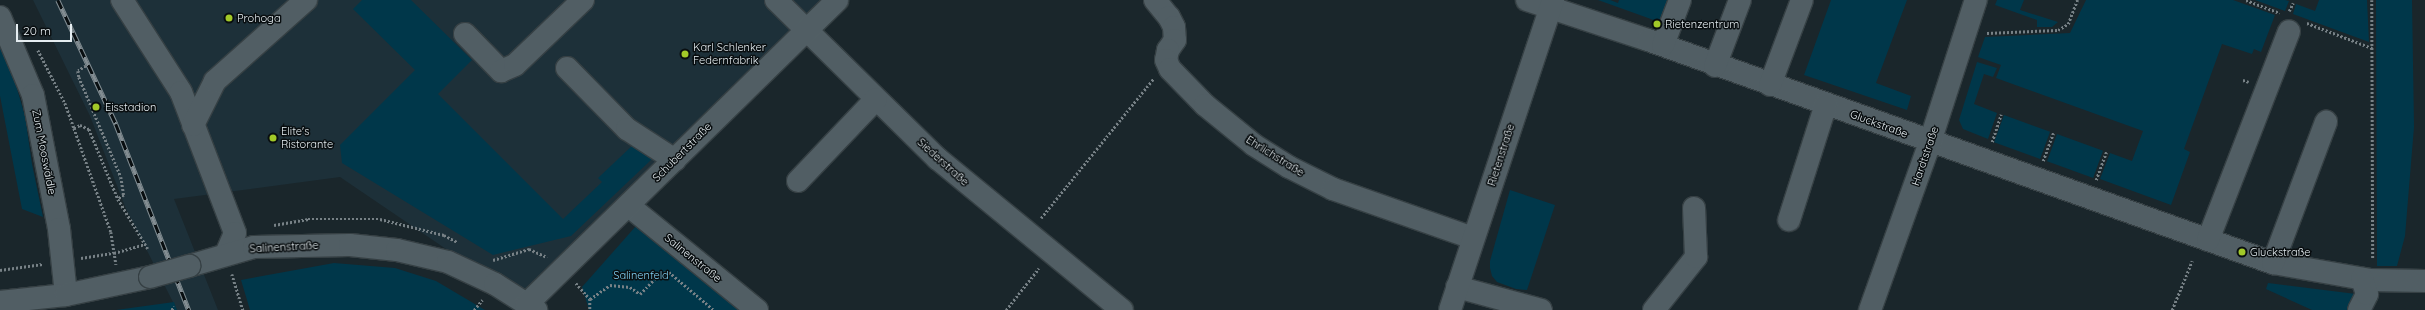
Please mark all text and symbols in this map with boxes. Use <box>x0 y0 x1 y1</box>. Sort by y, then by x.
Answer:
place label: Prohoga <box>237 11 281 25</box>
marker: Prohoga <box>224 13 234 23</box>
scale bar <box>18 16 74 42</box>
place label: Rietenzentrum <box>1665 17 1739 31</box>
marker: Rietenzentrum <box>1652 19 1662 29</box>
text: 20 m <box>23 23 51 38</box>
place label: Karl Schlenker Federnfabrik <box>693 41 766 67</box>
marker: Karl Schlenker Federnfabrik <box>680 49 690 59</box>
place label: Eisstadion <box>105 100 156 114</box>
marker: Eisstadion <box>90 101 102 113</box>
street label: Gluckstraße <box>1848 107 1910 141</box>
street label: Zum Mooswäldle <box>29 108 59 196</box>
street label: Schubertstraße <box>650 120 714 184</box>
street label: Rietenstraße <box>1485 122 1517 188</box>
place label: Elite's Ristorante <box>281 125 333 151</box>
street label: Hardtstraße <box>1909 125 1941 187</box>
marker: Elite's Ristorante <box>268 133 278 143</box>
street label: Ehrlichstraße <box>1243 133 1307 179</box>
street label: Siederstraße <box>915 136 971 188</box>
street label: Salinenstraße <box>662 231 724 285</box>
street label: Salinenstraße <box>249 239 319 255</box>
place label: Gluckstraße <box>2250 245 2310 259</box>
marker: Gluckstraße <box>2237 247 2247 257</box>
park label: Salinenfeld <box>613 268 669 282</box>

